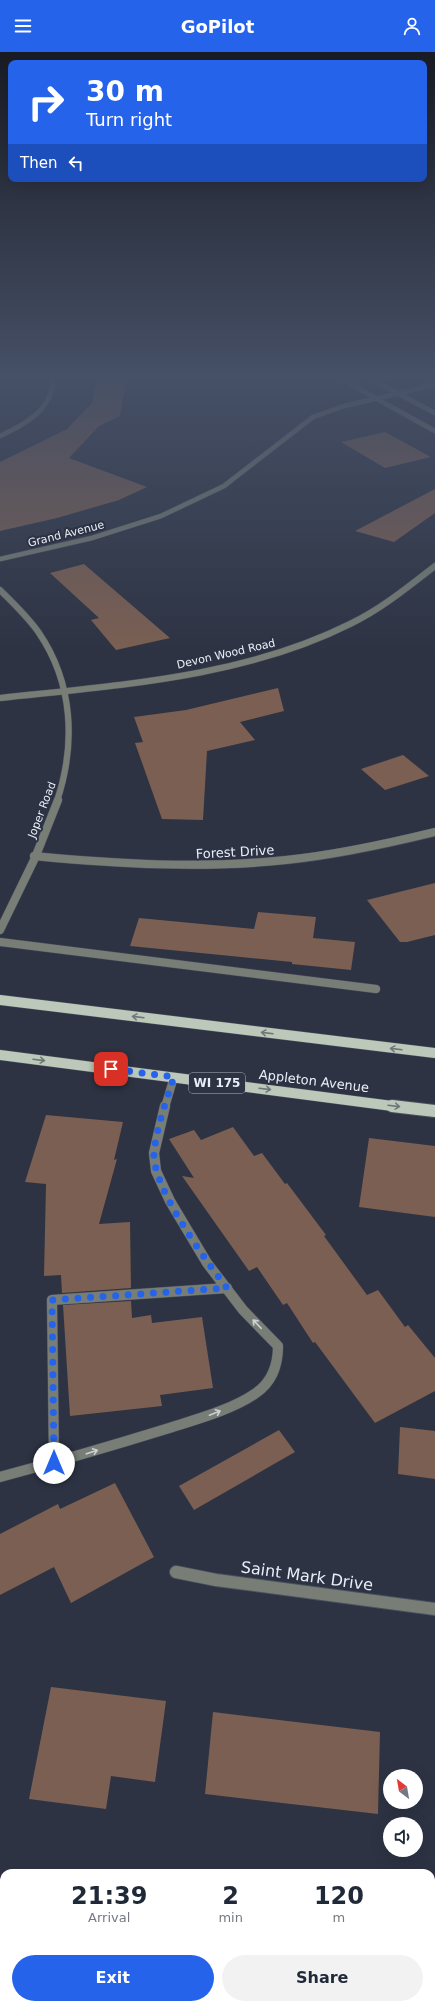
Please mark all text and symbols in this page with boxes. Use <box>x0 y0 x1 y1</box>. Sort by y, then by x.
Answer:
icon: menu <box>12 15 34 37</box>
icon: person <box>401 15 423 37</box>
text: GoPilot <box>181 16 254 37</box>
text: 30 m <box>86 75 164 108</box>
icon: right <box>20 76 72 128</box>
text: Turn right <box>86 109 172 130</box>
icon: left <box>65 152 87 174</box>
text: Then <box>20 154 57 172</box>
street label: Grand Avenue <box>27 518 106 550</box>
street label: Devon Wood Road <box>175 636 277 672</box>
street label: Joper Road <box>25 780 59 841</box>
street label: Forest Drive <box>195 842 275 862</box>
one-way arrow <box>132 1013 145 1021</box>
one-way arrow <box>261 1029 274 1037</box>
one-way arrow <box>390 1045 403 1052</box>
pin <box>94 1052 128 1086</box>
one-way arrow <box>32 1056 45 1064</box>
icon: arrive <box>100 1058 122 1080</box>
street label: Appleton Avenue <box>258 1067 370 1095</box>
road number: WI 175 <box>189 1073 245 1093</box>
one-way arrow <box>258 1085 271 1093</box>
one-way arrow <box>387 1102 400 1110</box>
one-way arrow <box>252 1319 262 1329</box>
one-way arrow <box>209 1408 221 1416</box>
position arrow <box>33 1442 75 1484</box>
one-way arrow <box>85 1448 98 1455</box>
street label: Saint Mark Drive <box>240 1557 374 1595</box>
north arrow <box>383 1769 423 1809</box>
map controls <box>383 1769 423 1857</box>
button: sound <box>383 1817 423 1857</box>
text: 21:39 <box>71 1882 147 1910</box>
text: 2 <box>222 1882 239 1910</box>
text: 120 <box>314 1882 364 1910</box>
text: Arrival <box>88 1910 130 1925</box>
text: min <box>218 1910 243 1925</box>
text: m <box>333 1910 345 1925</box>
button: Exit <box>12 1955 214 2001</box>
button: Share <box>222 1955 423 2001</box>

